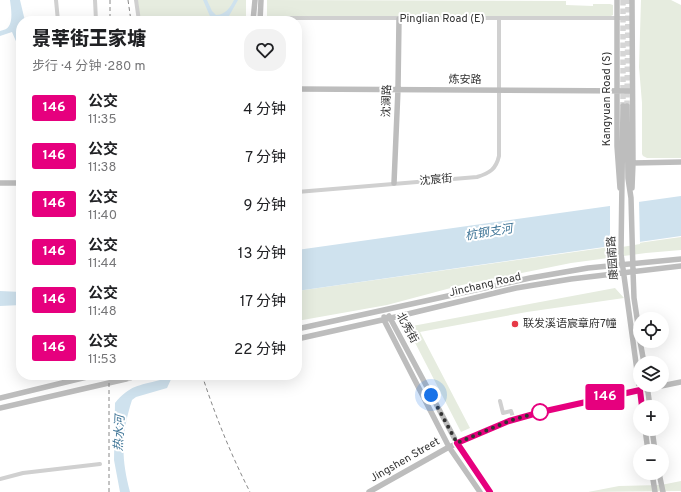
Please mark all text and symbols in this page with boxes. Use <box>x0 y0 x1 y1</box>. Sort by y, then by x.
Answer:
street label: Pinglian Road (E) <box>400 12 484 26</box>
text: 景莘街王家塘 <box>32 28 146 52</box>
button: heart <box>244 29 286 71</box>
street label: Kangyuan Road (S) <box>600 52 614 146</box>
text: 步行 · 4 分钟 · 280 m <box>32 59 146 75</box>
street label: 炼安路 <box>448 73 482 87</box>
street label: 沈澜路 <box>379 84 395 118</box>
text: 公交 <box>88 93 118 112</box>
text: 146 <box>42 99 66 116</box>
text: 4 分钟 <box>243 101 286 120</box>
text: 11:35 <box>88 112 117 128</box>
text: 公交 <box>88 141 118 160</box>
text: 146 <box>42 147 66 164</box>
text: 7 分钟 <box>245 149 286 168</box>
text: 11:38 <box>88 160 116 176</box>
street label: 沈宸街 <box>419 172 453 188</box>
text: 公交 <box>88 189 118 208</box>
text: 146 <box>42 195 66 212</box>
text: 9 分钟 <box>244 197 286 216</box>
text: 11:40 <box>88 208 117 224</box>
water label: 杭钢支河 <box>464 221 516 245</box>
street label: 康园南路 <box>604 236 622 280</box>
text: 公交 <box>88 237 118 256</box>
text: 146 <box>42 243 66 260</box>
text: 13 分钟 <box>238 245 286 264</box>
text: 11:44 <box>88 256 117 272</box>
street label: Jinchang Road <box>448 270 522 300</box>
text: 公交 <box>88 285 118 304</box>
text: 146 <box>42 291 66 308</box>
text: 17 分钟 <box>240 293 286 312</box>
text: 11:48 <box>88 304 117 320</box>
street label: 北秀街 <box>393 310 421 346</box>
map controls <box>633 312 669 480</box>
button: locate <box>633 312 669 348</box>
place label: 联发溪语宸章府7幢 <box>523 317 617 331</box>
marker: 联发溪语宸章府7幢 <box>510 319 520 329</box>
text: 公交 <box>88 333 118 352</box>
text: 146 <box>42 339 66 356</box>
text: 22 分钟 <box>234 341 286 360</box>
text: 11:53 <box>88 352 117 368</box>
button: layers <box>633 356 669 392</box>
line badge: 146 <box>582 384 628 410</box>
your location <box>421 385 441 405</box>
text: 146 <box>593 388 617 405</box>
button: + <box>633 400 669 436</box>
unlabelled marker <box>531 403 549 421</box>
water label: 热水河 <box>111 413 129 451</box>
street label: Jingshen Street <box>368 434 442 486</box>
button: − <box>633 444 669 480</box>

